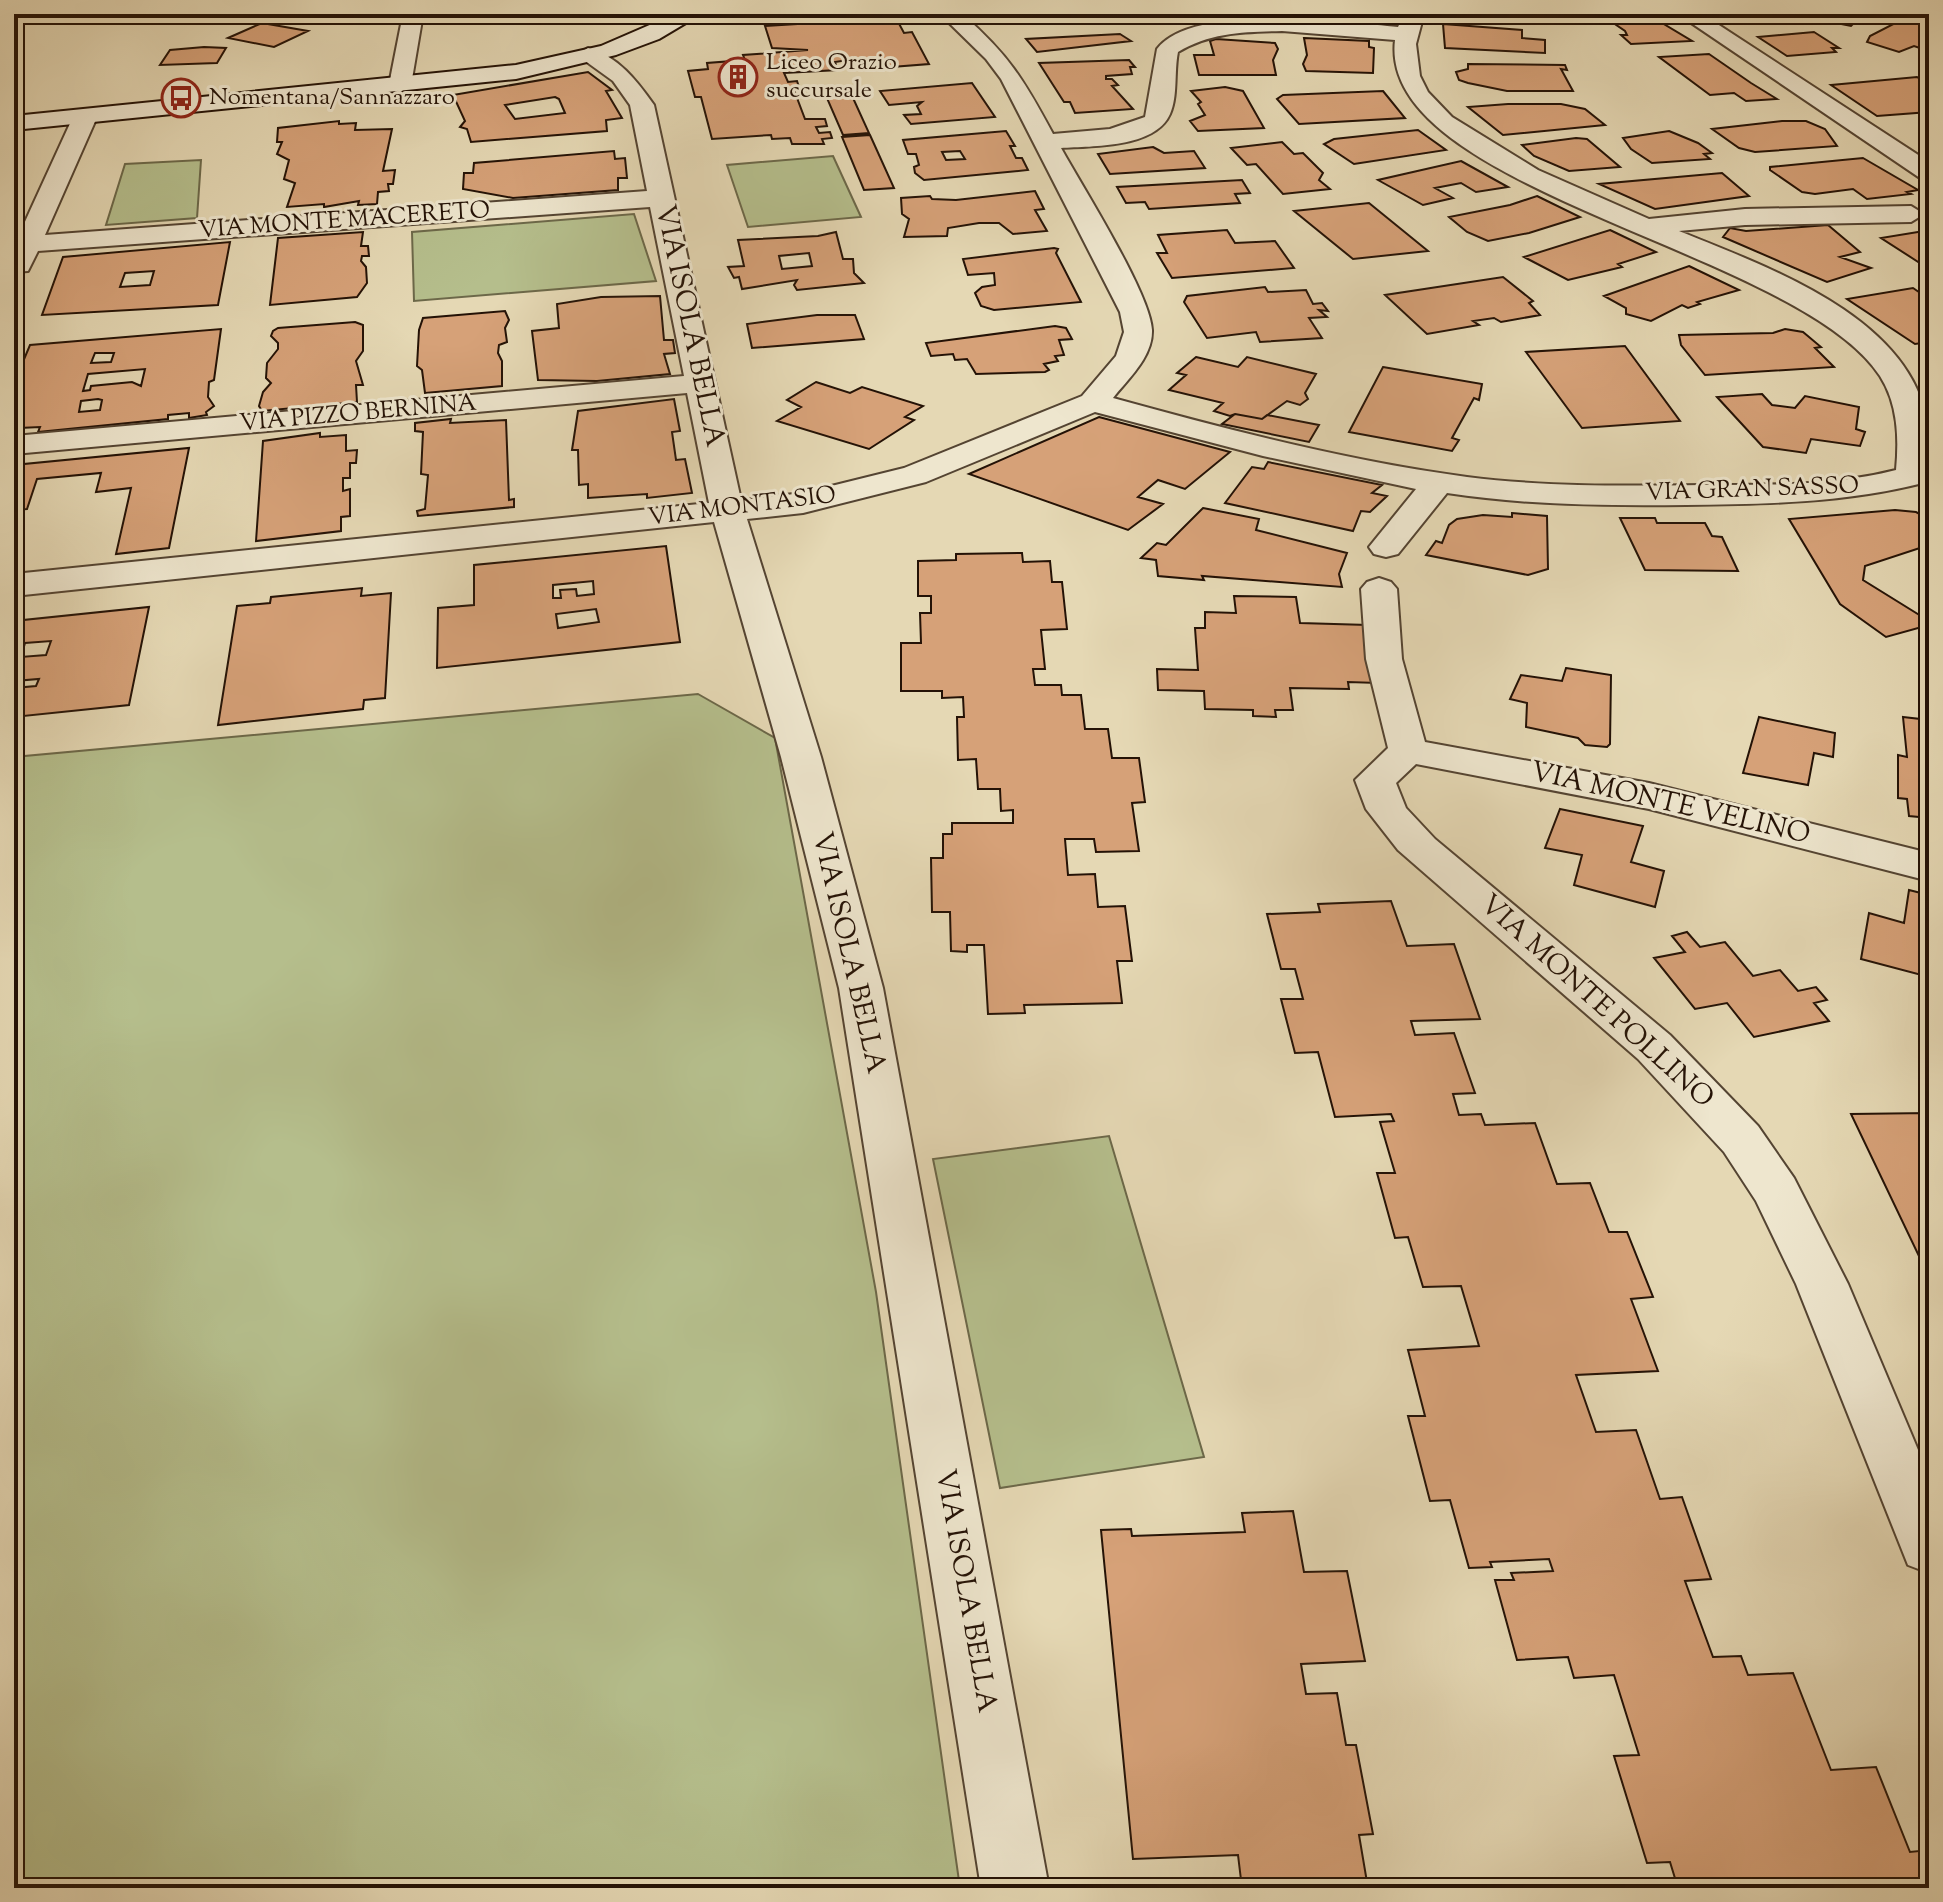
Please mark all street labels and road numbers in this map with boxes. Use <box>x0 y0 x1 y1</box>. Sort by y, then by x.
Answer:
street label: VIA MONTE MACERETO <box>197 194 491 248</box>
street label: VIA ISOLA BELLA <box>644 201 734 451</box>
street label: VIA PIZZO BERNINA <box>238 387 479 441</box>
street label: VIA GRAN SASSO <box>1644 469 1860 511</box>
street label: VIA MONTASIO <box>646 479 838 535</box>
street label: VIA MONTE VELINO <box>1526 752 1814 856</box>
street label: VIA ISOLA BELLA <box>801 828 895 1078</box>
street label: VIA MONTE POLLINO <box>1470 886 1722 1118</box>
street label: VIA ISOLA BELLA <box>924 1466 1006 1716</box>

